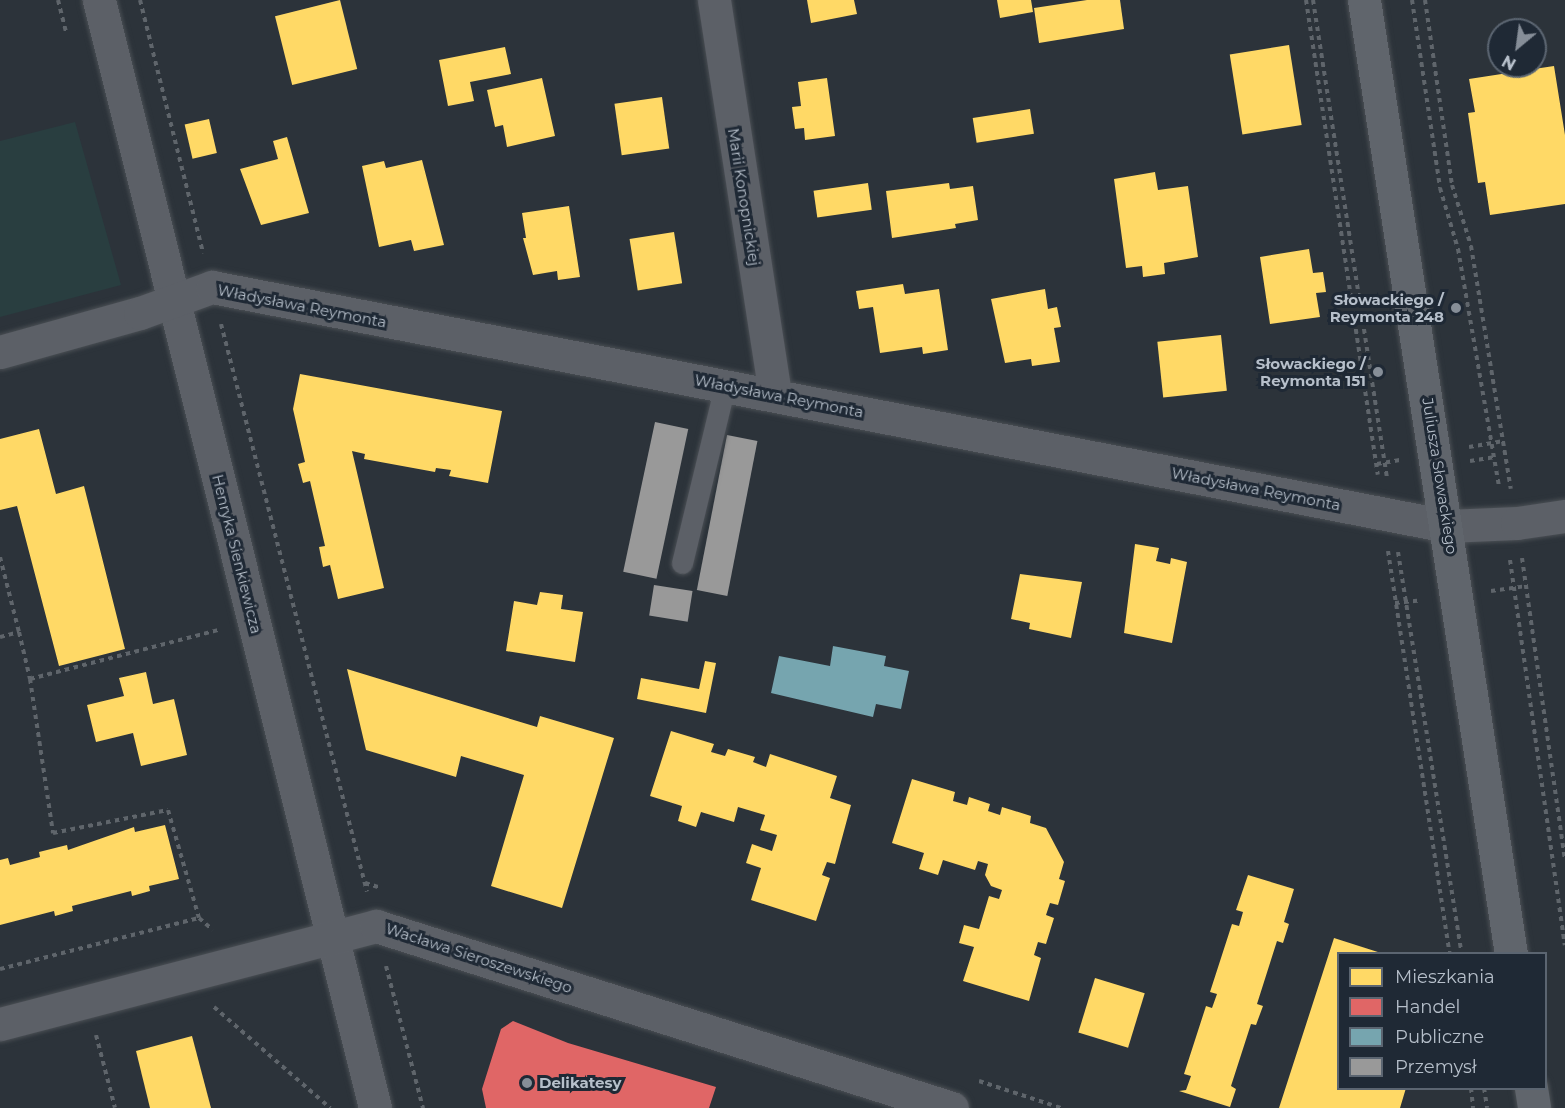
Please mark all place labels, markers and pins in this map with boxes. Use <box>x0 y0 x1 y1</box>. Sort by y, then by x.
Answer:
place label: Słowackiego / Reymonta 248 <box>1330 290 1444 325</box>
marker: Słowackiego / Reymonta 248 <box>1449 301 1463 315</box>
place label: Słowackiego / Reymonta 151 <box>1256 354 1366 389</box>
marker: Słowackiego / Reymonta 151 <box>1371 365 1385 379</box>
place label: Delikatesy <box>539 1074 621 1092</box>
marker: Delikatesy <box>520 1076 534 1090</box>

